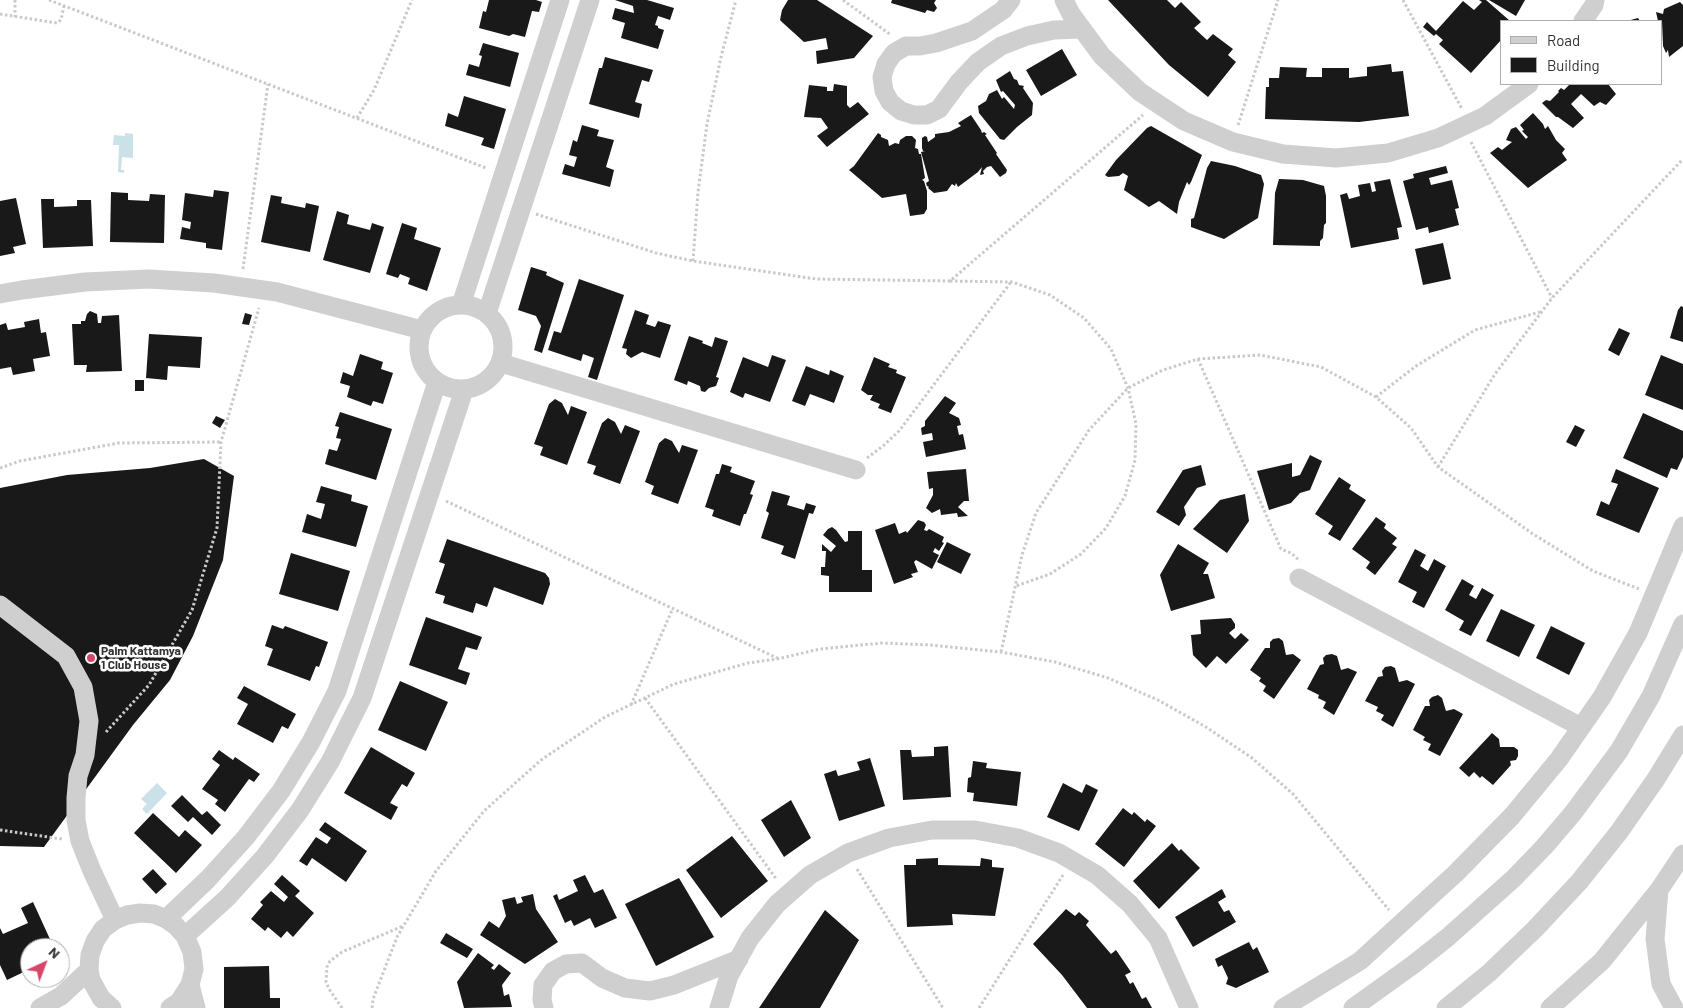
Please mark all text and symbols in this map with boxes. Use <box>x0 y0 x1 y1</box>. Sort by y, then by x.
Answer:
legend <box>1500 20 1663 85</box>
text: Road <box>1547 31 1580 49</box>
text: Building <box>1547 56 1600 74</box>
place label: Palm Kattamya 1 Club House <box>101 644 181 672</box>
marker: Palm Kattamya 1 Club House <box>85 652 97 664</box>
north arrow <box>20 938 70 988</box>
text: N <box>46 943 64 962</box>

